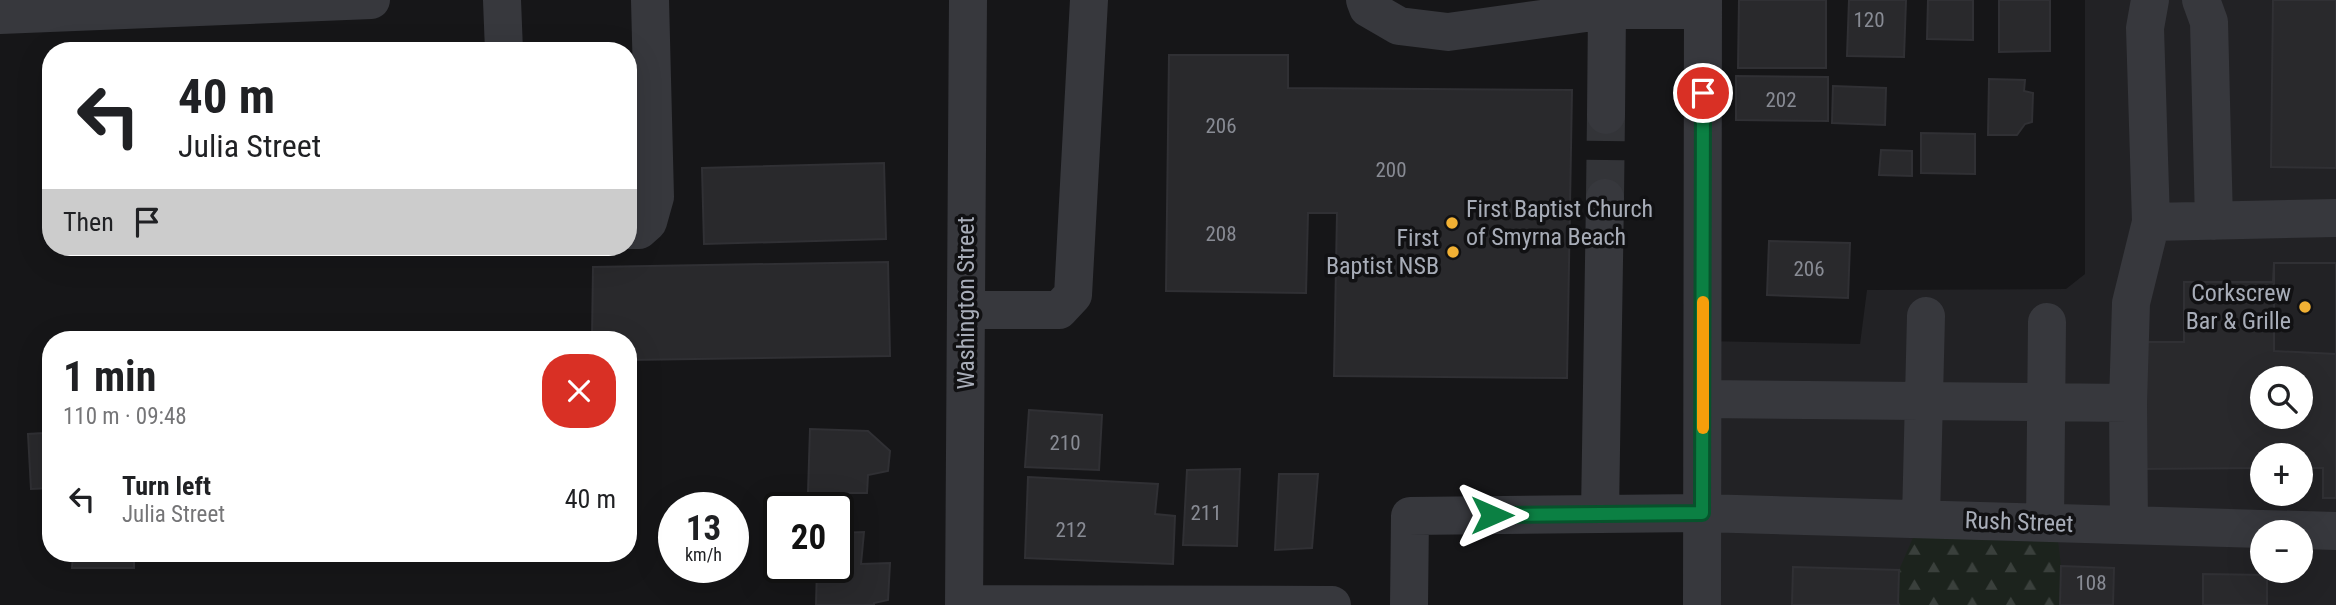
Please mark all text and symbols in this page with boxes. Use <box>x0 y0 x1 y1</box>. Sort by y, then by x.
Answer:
house number: 120 <box>1853 8 1885 32</box>
pin <box>1673 63 1733 123</box>
text: 40 m <box>178 68 275 125</box>
icon: left <box>63 70 154 161</box>
icon: arrive <box>1684 74 1722 112</box>
house number: 202 <box>1765 88 1797 112</box>
house number: 206 <box>1205 114 1237 138</box>
text: Julia Street <box>178 127 321 165</box>
house number: 200 <box>1375 158 1407 182</box>
place label: First Baptist Church of Smyrna Beach <box>1466 195 1653 251</box>
icon: arrive <box>128 203 166 241</box>
text: Then <box>63 207 114 237</box>
marker: First Baptist Church of Smyrna Beach <box>1444 215 1460 231</box>
street label: Washington Street <box>952 216 980 390</box>
house number: 208 <box>1205 222 1237 246</box>
place label: First Baptist NSB <box>1326 224 1439 280</box>
marker: First Baptist NSB <box>1445 244 1461 260</box>
house number: 206 <box>1793 257 1825 281</box>
place label: Corkscrew Bar & Grille <box>2186 279 2291 335</box>
marker: Corkscrew Bar & Grille <box>2297 299 2313 315</box>
text: 1 min <box>63 352 156 401</box>
button: close <box>542 354 616 428</box>
map controls <box>2250 366 2313 583</box>
button: search <box>2250 366 2313 429</box>
text: 110 m · 09:48 <box>63 403 187 430</box>
house number: 210 <box>1049 431 1081 455</box>
button: + <box>2250 443 2313 506</box>
text: Turn left <box>122 471 211 501</box>
position arrow <box>1455 478 1529 552</box>
icon: left <box>63 480 101 518</box>
text: 40 m <box>565 484 616 514</box>
speed limit sign: 20 <box>763 492 854 583</box>
text: Julia Street <box>122 501 225 528</box>
house number: 211 <box>1190 501 1222 525</box>
street label: Rush Street <box>1964 506 2074 538</box>
text: 13 <box>686 508 721 549</box>
house number: 212 <box>1055 518 1087 542</box>
button: − <box>2250 520 2313 583</box>
text: km/h <box>685 544 722 565</box>
house number: 108 <box>2075 571 2107 595</box>

